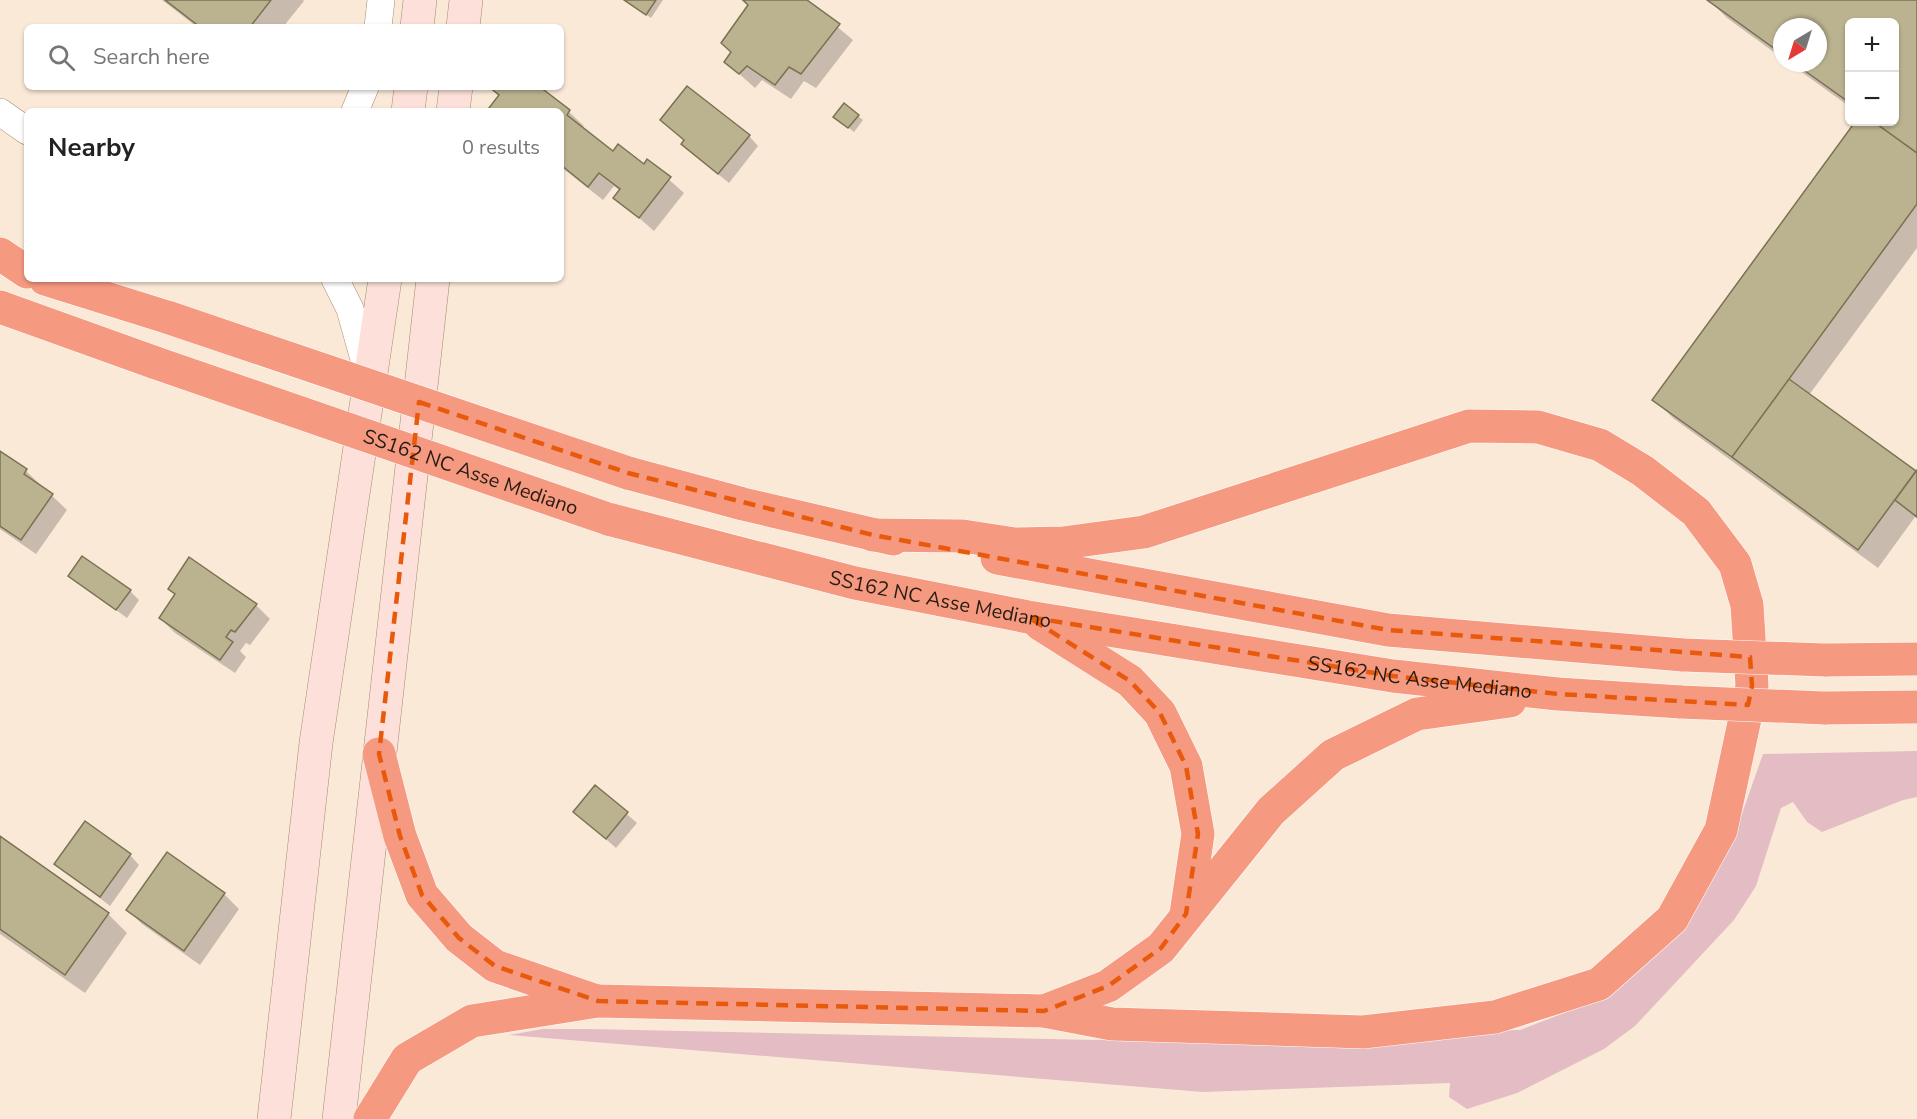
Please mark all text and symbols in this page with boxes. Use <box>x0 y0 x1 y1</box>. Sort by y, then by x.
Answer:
north arrow <box>1773 18 1827 72</box>
map controls <box>1845 18 1899 126</box>
button: + <box>1845 18 1899 72</box>
search box <box>24 24 564 90</box>
icon: search <box>45 41 78 74</box>
text: Search here <box>93 42 210 72</box>
button: − <box>1845 72 1899 126</box>
text: Nearby <box>48 130 135 165</box>
text: 0 results <box>462 134 540 161</box>
street label: SS162 NC Asse Mediano <box>360 422 582 521</box>
street label: SS162 NC Asse Mediano <box>826 563 1053 634</box>
street label: SS162 NC Asse Mediano <box>1306 649 1533 705</box>

